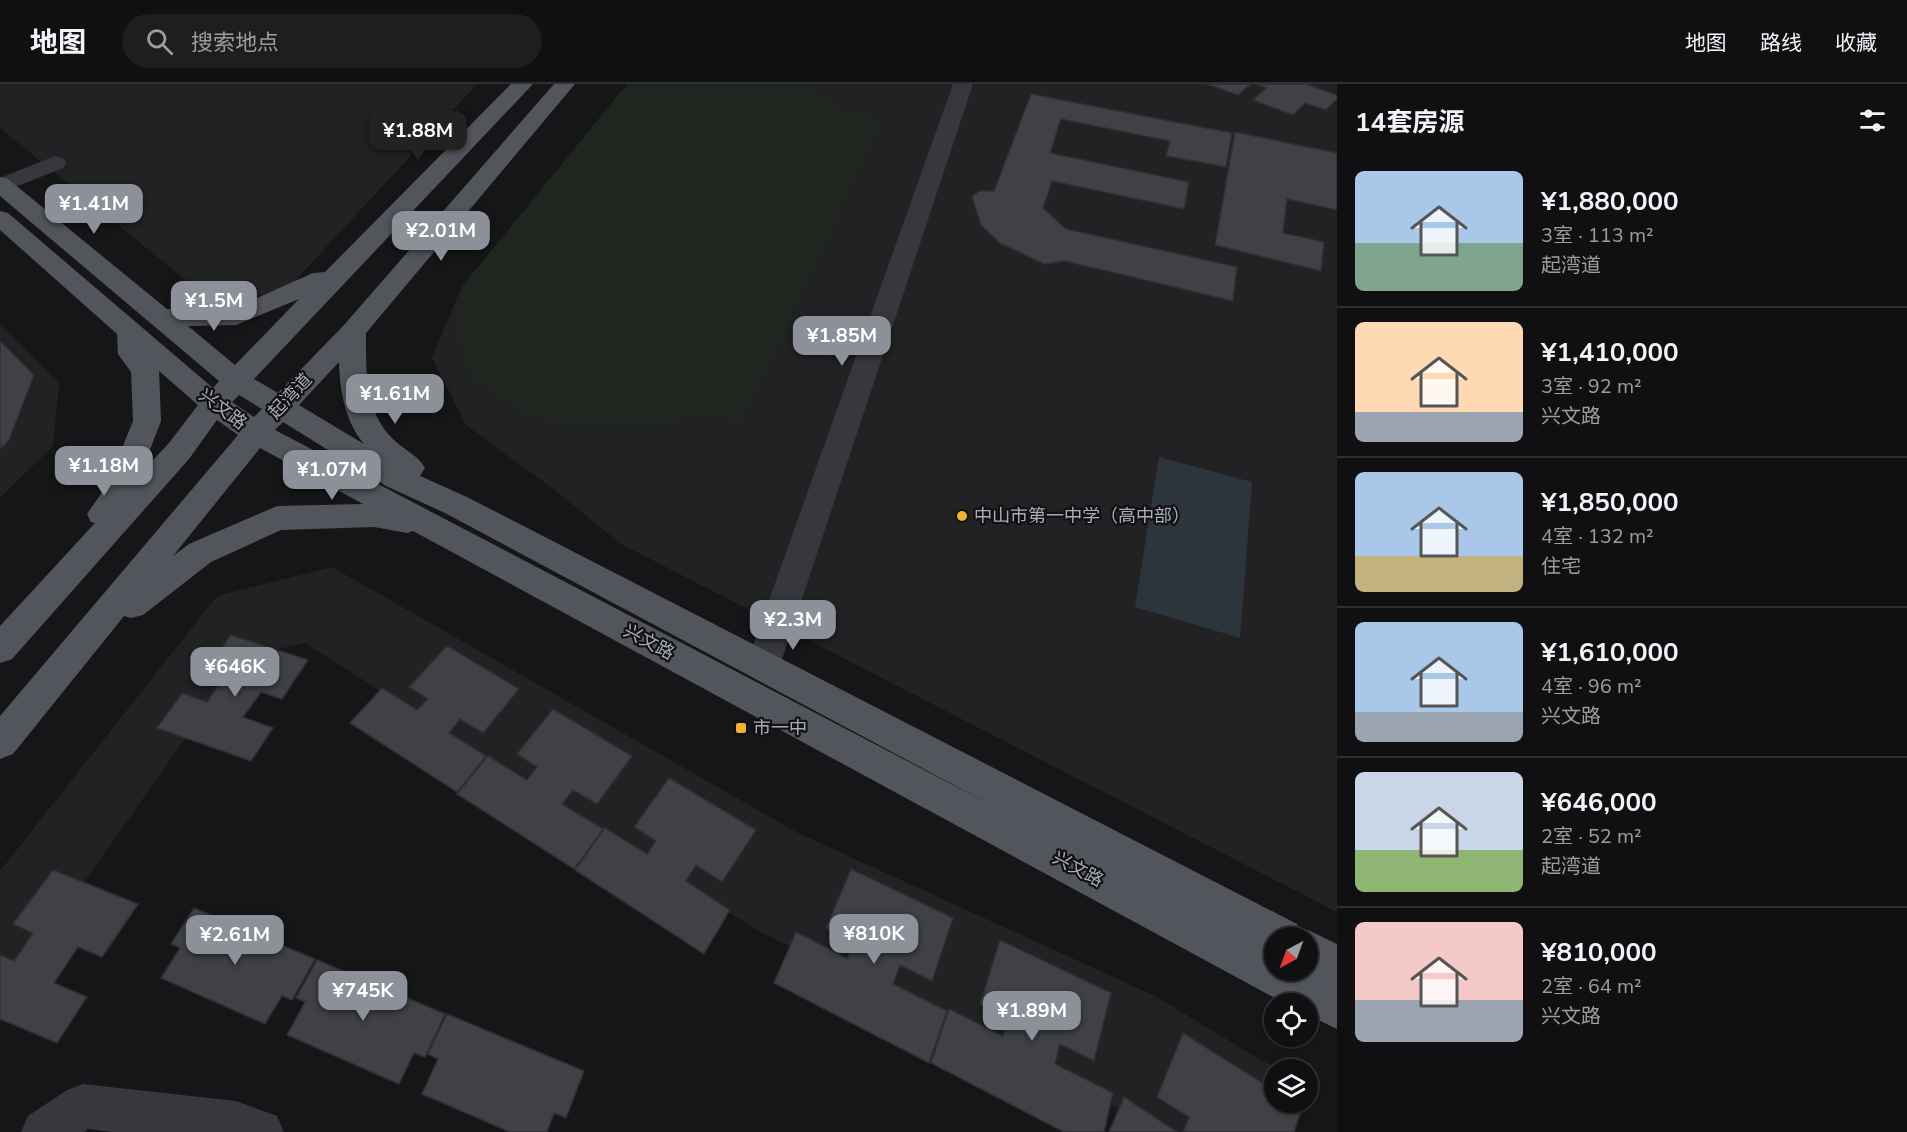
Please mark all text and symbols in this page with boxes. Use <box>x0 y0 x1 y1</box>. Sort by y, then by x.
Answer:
search box <box>122 14 542 68</box>
text: 地图 <box>30 24 86 62</box>
icon: search <box>143 25 176 58</box>
text: 搜索地点 <box>191 28 279 58</box>
text: 地图 <box>1685 29 1727 57</box>
text: 路线 <box>1760 29 1802 57</box>
text: 收藏 <box>1835 29 1877 57</box>
icon: filters <box>1856 104 1889 137</box>
text: 14套房源 <box>1355 105 1464 140</box>
pin: ¥1.88M <box>369 111 467 162</box>
text: ¥1.88M <box>383 117 453 144</box>
pin: ¥1.41M <box>45 184 143 235</box>
text: ¥1,880,000 <box>1541 184 1679 219</box>
text: ¥1.41M <box>59 190 129 217</box>
icon: home <box>1403 195 1475 267</box>
pin: ¥2.01M <box>392 211 490 262</box>
text: ¥2.01M <box>406 217 476 244</box>
text: 3室 · 113 m² <box>1541 222 1654 249</box>
text: 起湾道 <box>1541 252 1601 279</box>
pin: ¥1.5M <box>172 281 256 332</box>
text: ¥1.5M <box>185 287 243 314</box>
pin: ¥1.85M <box>793 316 891 367</box>
text: ¥1.85M <box>807 322 877 349</box>
text: ¥1,410,000 <box>1541 335 1679 370</box>
icon: home <box>1403 346 1475 418</box>
street label: 起湾道 <box>263 368 317 424</box>
text: 3室 · 92 m² <box>1541 373 1642 400</box>
pin: ¥1.61M <box>346 374 444 425</box>
text: ¥1.61M <box>360 380 430 407</box>
street label: 兴文路 <box>194 383 252 435</box>
text: 兴文路 <box>1541 403 1601 430</box>
pin: ¥1.18M <box>55 446 153 497</box>
pin: ¥1.07M <box>283 450 381 501</box>
text: ¥1.18M <box>69 452 139 479</box>
text: ¥1.07M <box>297 456 367 483</box>
text: ¥1,850,000 <box>1541 485 1679 520</box>
icon: home <box>1403 496 1475 568</box>
place label: 中山市第一中学（高中部） <box>974 504 1190 528</box>
marker: 中山市第一中学（高中部） <box>955 509 969 523</box>
text: 4室 · 132 m² <box>1541 523 1654 550</box>
text: 住宅 <box>1541 553 1581 580</box>
pin: ¥2.3M <box>751 600 835 651</box>
text: ¥2.3M <box>764 606 822 633</box>
street label: 兴文路 <box>620 619 678 665</box>
text: ¥1,610,000 <box>1541 635 1679 670</box>
icon: home <box>1403 646 1475 718</box>
pin: ¥646K <box>193 647 277 698</box>
text: ¥646K <box>204 653 266 680</box>
text: 4室 · 96 m² <box>1541 673 1642 700</box>
text: 兴文路 <box>1541 703 1601 730</box>
place label: 市一中 <box>753 716 807 740</box>
marker: 市一中 <box>734 721 748 735</box>
text: ¥646,000 <box>1541 785 1657 820</box>
icon: home <box>1403 796 1475 868</box>
text: 2室 · 52 m² <box>1541 823 1642 850</box>
street label: 兴文路 <box>1049 846 1107 892</box>
text: 起湾道 <box>1541 853 1601 880</box>
pin: ¥810K <box>832 914 916 965</box>
pin: ¥2.61M <box>186 915 284 966</box>
text: ¥810K <box>843 920 905 947</box>
text: ¥2.61M <box>200 921 270 948</box>
north arrow <box>1264 927 1318 981</box>
map controls <box>1264 927 1318 1113</box>
text: ¥810,000 <box>1541 935 1657 970</box>
icon: home <box>1403 946 1475 1018</box>
pin: ¥745K <box>321 971 405 1022</box>
text: 2室 · 64 m² <box>1541 973 1642 1000</box>
text: ¥745K <box>332 977 394 1004</box>
pin: ¥1.89M <box>983 991 1081 1042</box>
button: locate <box>1264 993 1318 1047</box>
text: ¥1.89M <box>997 997 1067 1024</box>
text: 兴文路 <box>1541 1003 1601 1030</box>
button: layers <box>1264 1059 1318 1113</box>

